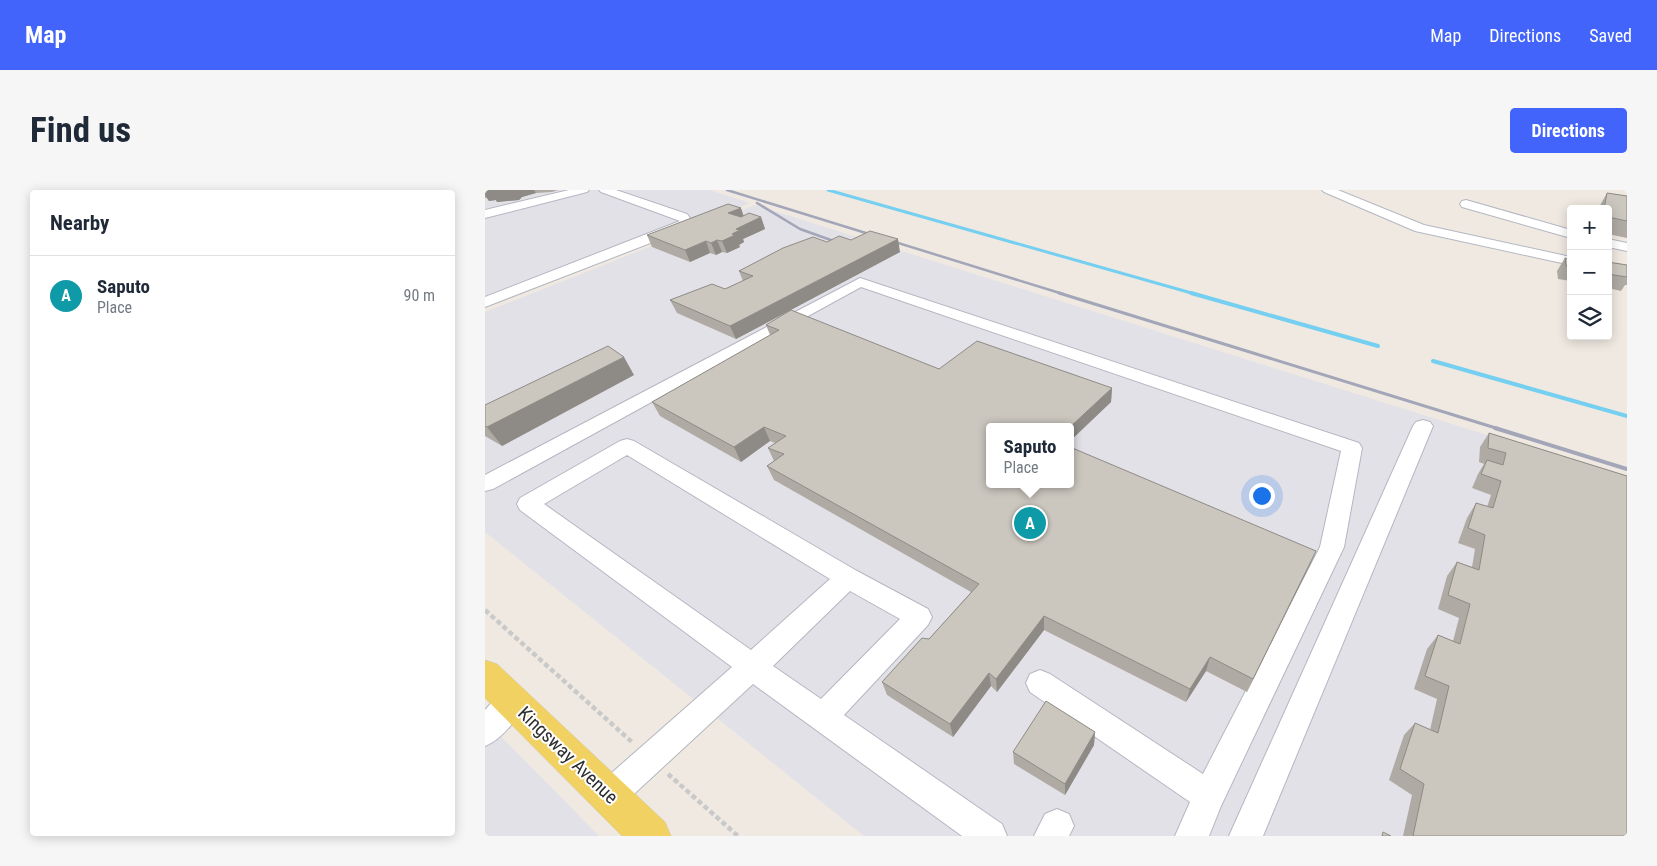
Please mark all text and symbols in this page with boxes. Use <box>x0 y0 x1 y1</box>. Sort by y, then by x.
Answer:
text: Map <box>25 21 66 49</box>
text: Map <box>1430 25 1461 46</box>
text: Directions <box>1489 25 1561 46</box>
text: Saved <box>1589 25 1632 46</box>
button: Directions <box>1510 108 1627 153</box>
text: Find us <box>30 110 131 151</box>
map controls <box>1567 205 1612 340</box>
button: + <box>1567 205 1612 250</box>
text: Nearby <box>50 211 109 235</box>
button: − <box>1567 250 1612 295</box>
text: Saputo <box>97 275 150 298</box>
text: A <box>61 286 71 305</box>
text: 90 m <box>403 286 435 305</box>
button: layers <box>1567 295 1612 340</box>
text: Place <box>97 298 132 317</box>
popup <box>986 423 1074 488</box>
text: Saputo <box>1004 435 1056 458</box>
text: Place <box>1004 458 1039 477</box>
your location <box>1249 483 1275 509</box>
pin: A <box>1014 504 1046 542</box>
street label: Kingsway Avenue <box>513 701 623 809</box>

